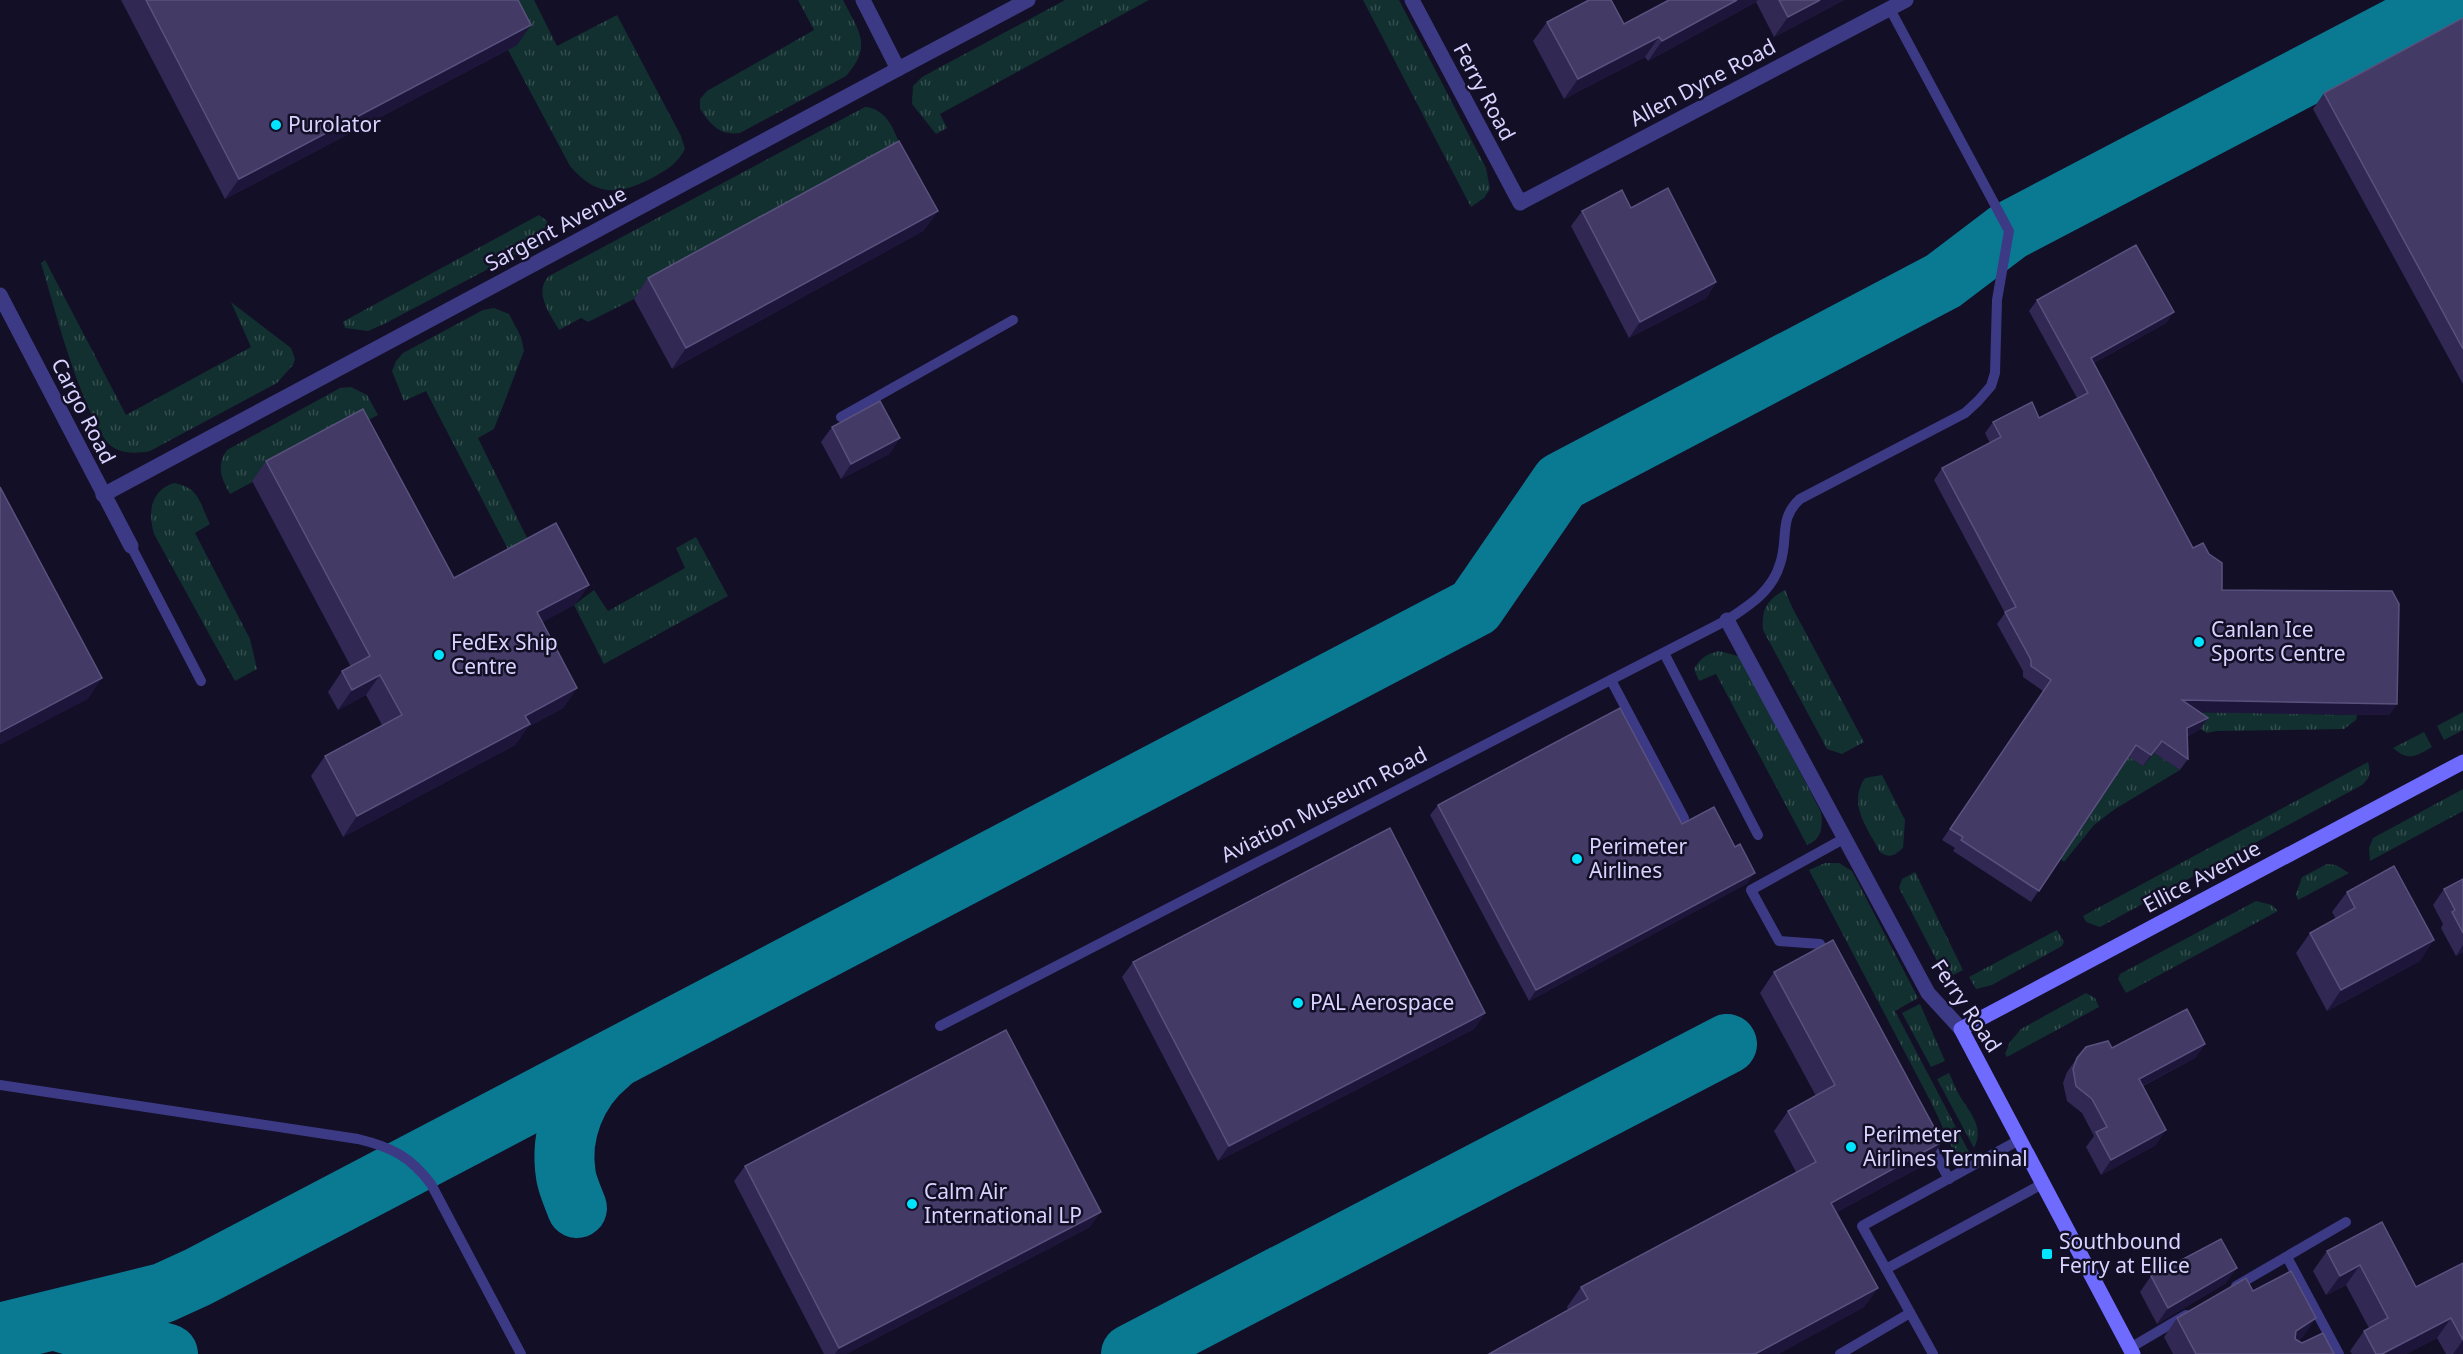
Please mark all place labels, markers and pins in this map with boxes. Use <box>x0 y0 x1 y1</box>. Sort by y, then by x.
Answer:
place label: Purolator <box>288 110 381 138</box>
marker: Purolator <box>269 118 283 132</box>
place label: Canlan Ice Sports Centre <box>2211 615 2346 667</box>
place label: FedEx Ship Centre <box>451 628 558 680</box>
marker: Canlan Ice Sports Centre <box>2192 635 2206 649</box>
marker: FedEx Ship Centre <box>432 648 446 662</box>
place label: Perimeter Airlines <box>1589 832 1688 884</box>
marker: Perimeter Airlines <box>1570 852 1584 866</box>
place label: PAL Aerospace <box>1310 988 1454 1016</box>
marker: PAL Aerospace <box>1291 996 1305 1010</box>
place label: Perimeter Airlines Terminal <box>1863 1120 2028 1172</box>
marker: Perimeter Airlines Terminal <box>1844 1140 1858 1154</box>
place label: Calm Air International LP <box>924 1177 1082 1229</box>
marker: Calm Air International LP <box>905 1197 919 1211</box>
place label: Southbound Ferry at Ellice <box>2059 1227 2190 1279</box>
marker: Southbound Ferry at Ellice <box>2040 1247 2054 1261</box>

